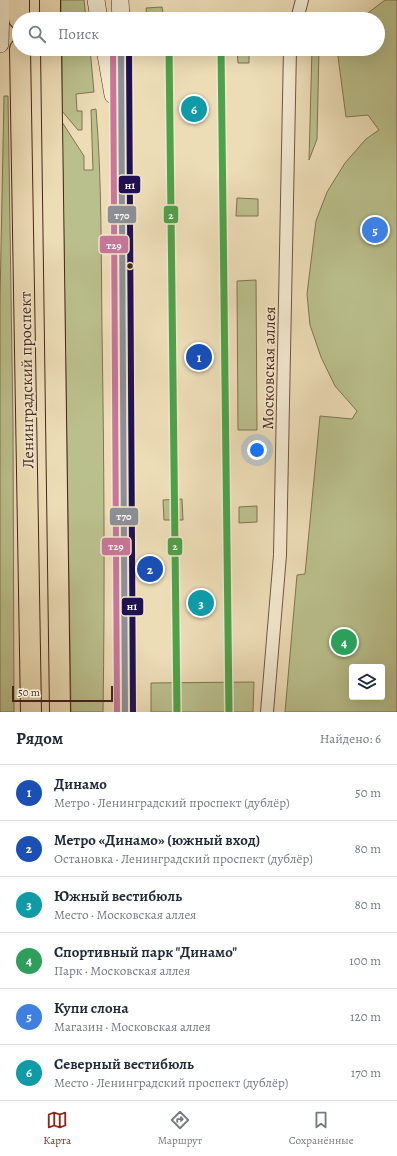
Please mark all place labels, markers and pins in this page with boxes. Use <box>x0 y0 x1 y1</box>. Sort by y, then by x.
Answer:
pin: 6 <box>181 94 207 124</box>
pin: 5 <box>362 215 388 245</box>
unlabelled marker <box>125 261 135 271</box>
pin: 1 <box>186 342 212 372</box>
pin: 2 <box>137 554 163 584</box>
pin: 3 <box>188 588 214 618</box>
pin: 4 <box>331 627 357 657</box>

